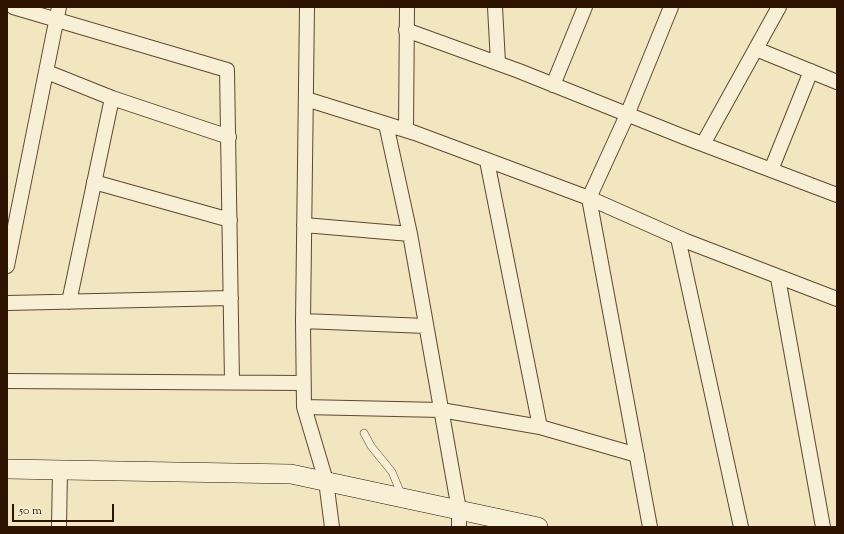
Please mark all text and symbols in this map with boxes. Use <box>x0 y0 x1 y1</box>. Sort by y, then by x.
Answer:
scale bar <box>14 496 116 522</box>
text: 50 m <box>19 502 42 520</box>

